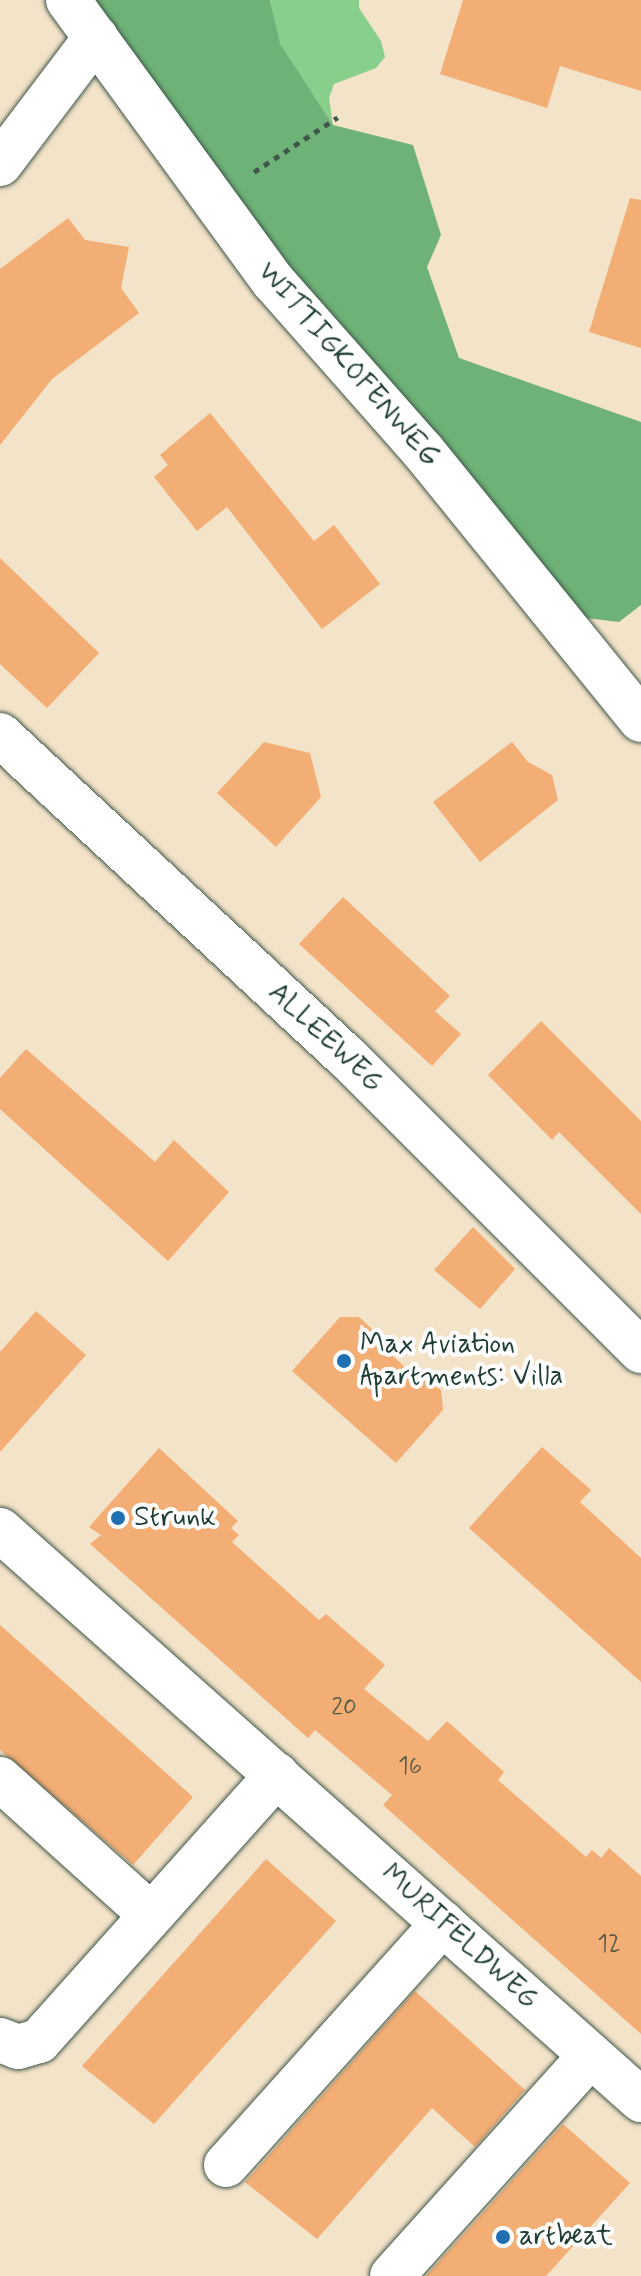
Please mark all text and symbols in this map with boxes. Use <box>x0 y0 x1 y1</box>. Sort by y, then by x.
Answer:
street label: WITTIGKOFENWEG <box>250 256 446 474</box>
street label: ALLEEWEG <box>261 976 389 1100</box>
place label: Max Aviation Apartments: Villa <box>360 1328 563 1394</box>
marker: Max Aviation Apartments: Villa <box>335 1352 353 1370</box>
place label: Strunk <box>134 1501 216 1535</box>
marker: Strunk <box>109 1509 127 1527</box>
house number: 20 <box>331 1694 357 1722</box>
house number: 16 <box>398 1753 422 1781</box>
street label: MURIFELDWEG <box>373 1858 545 2016</box>
house number: 12 <box>597 1931 621 1959</box>
place label: artbeat <box>519 2220 613 2254</box>
marker: artbeat <box>494 2228 512 2246</box>

